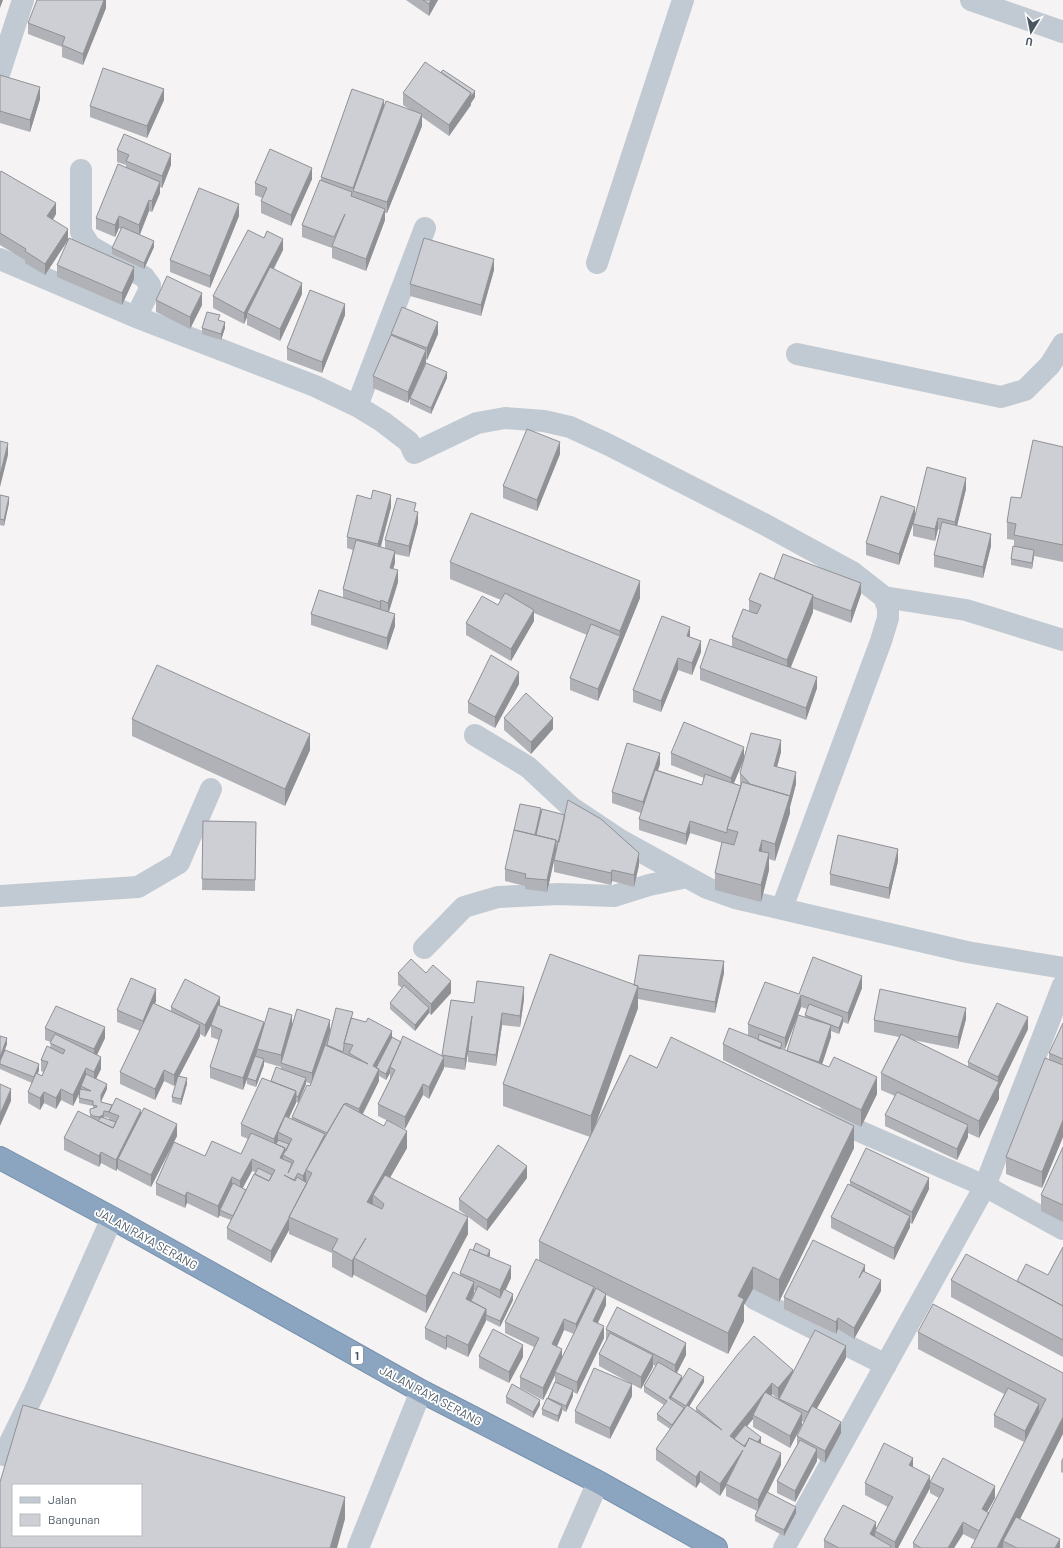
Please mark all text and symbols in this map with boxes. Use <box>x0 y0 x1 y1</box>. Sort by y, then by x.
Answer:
north arrow <box>1011 12 1051 52</box>
text: U <box>1025 35 1034 49</box>
street label: JALAN RAYA SERANG <box>94 1204 200 1272</box>
road number: 1 <box>351 1346 363 1364</box>
street label: JALAN RAYA SERANG <box>377 1362 485 1428</box>
legend <box>12 1484 142 1536</box>
text: Jalan <box>48 1492 76 1506</box>
text: Bangunan <box>48 1512 100 1526</box>

